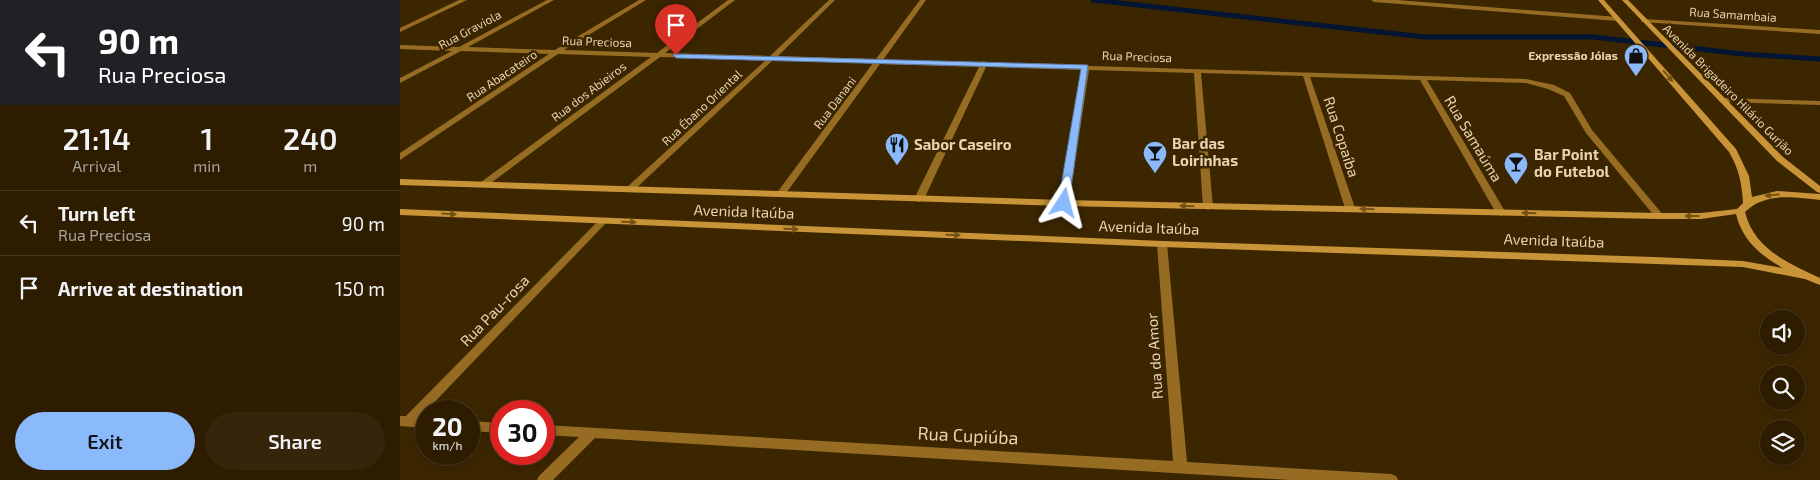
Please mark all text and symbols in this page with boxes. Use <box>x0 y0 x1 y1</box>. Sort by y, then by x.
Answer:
pin <box>655 4 697 55</box>
street label: Rua Samambaia <box>1689 4 1777 24</box>
street label: Rua Graviola <box>436 7 503 51</box>
icon: arrive <box>662 11 690 39</box>
text: 90 m <box>98 19 179 61</box>
icon: left <box>15 20 80 85</box>
street label: Avenida Brigadeiro Hilário Gurjão <box>1660 21 1797 158</box>
street label: Rua Preciosa <box>562 33 632 49</box>
shop icon: Expressão Jóias <box>1623 43 1649 77</box>
street label: Rua Abacateiro <box>464 46 540 104</box>
street label: Rua Preciosa <box>1102 48 1172 64</box>
place label: Expressão Jóias <box>1528 48 1618 62</box>
street label: Rua dos Abieiros <box>548 59 629 124</box>
text: Rua Preciosa <box>98 61 226 87</box>
street label: Rua Ébano Oriental <box>658 66 744 148</box>
one-way arrow <box>1663 69 1674 82</box>
street label: Rua Danani <box>810 74 858 131</box>
street label: Rua Samaúma <box>1441 92 1507 185</box>
street label: Rua Copaíba <box>1320 94 1363 179</box>
text: 21:14 <box>62 120 131 156</box>
text: 1 <box>201 120 213 156</box>
text: 240 <box>283 120 338 156</box>
restaurant icon: Sabor Caseiro <box>884 132 910 166</box>
place label: Bar das Loirinhas <box>1172 134 1238 169</box>
place label: Sabor Caseiro <box>914 135 1012 153</box>
bar icon: Bar das Loirinhas <box>1142 140 1168 174</box>
place label: Bar Point do Futebol <box>1534 145 1609 180</box>
bar icon: Bar Point do Futebol <box>1503 151 1529 185</box>
text: Arrival <box>72 156 121 175</box>
text: min <box>193 156 221 175</box>
text: m <box>303 156 317 175</box>
position arrow <box>1037 176 1089 228</box>
one-way arrow <box>1763 191 1779 199</box>
street label: Avenida Itaúba <box>693 200 795 222</box>
text: Turn left <box>58 202 135 225</box>
one-way arrow <box>1179 202 1195 210</box>
one-way arrow <box>1359 205 1375 213</box>
icon: left <box>15 209 43 237</box>
one-way arrow <box>1521 209 1537 217</box>
one-way arrow <box>441 210 457 218</box>
text: 90 m <box>342 212 385 235</box>
one-way arrow <box>1684 212 1700 220</box>
street label: Avenida Itaúba <box>1098 216 1200 238</box>
one-way arrow <box>621 218 637 226</box>
text: Rua Preciosa <box>58 225 151 244</box>
one-way arrow <box>783 225 799 233</box>
street label: Avenida Itaúba <box>1503 229 1605 251</box>
one-way arrow <box>945 232 961 240</box>
street label: Rua Pau-rosa <box>456 271 533 350</box>
icon: arrive <box>15 274 43 302</box>
text: Arrive at destination <box>58 277 243 300</box>
text: 150 m <box>335 277 385 300</box>
map controls <box>1760 310 1805 465</box>
button: sound <box>1760 310 1805 355</box>
street label: Rua do Amor <box>1142 312 1166 400</box>
button: search <box>1760 365 1805 410</box>
speed limit sign: 30 <box>490 400 555 465</box>
text: 20 <box>432 411 463 441</box>
button: Exit <box>15 412 195 470</box>
button: Share <box>205 412 385 470</box>
button: layers <box>1760 420 1805 465</box>
street label: Rua Cupiúba <box>917 421 1019 449</box>
text: km/h <box>433 438 462 452</box>

